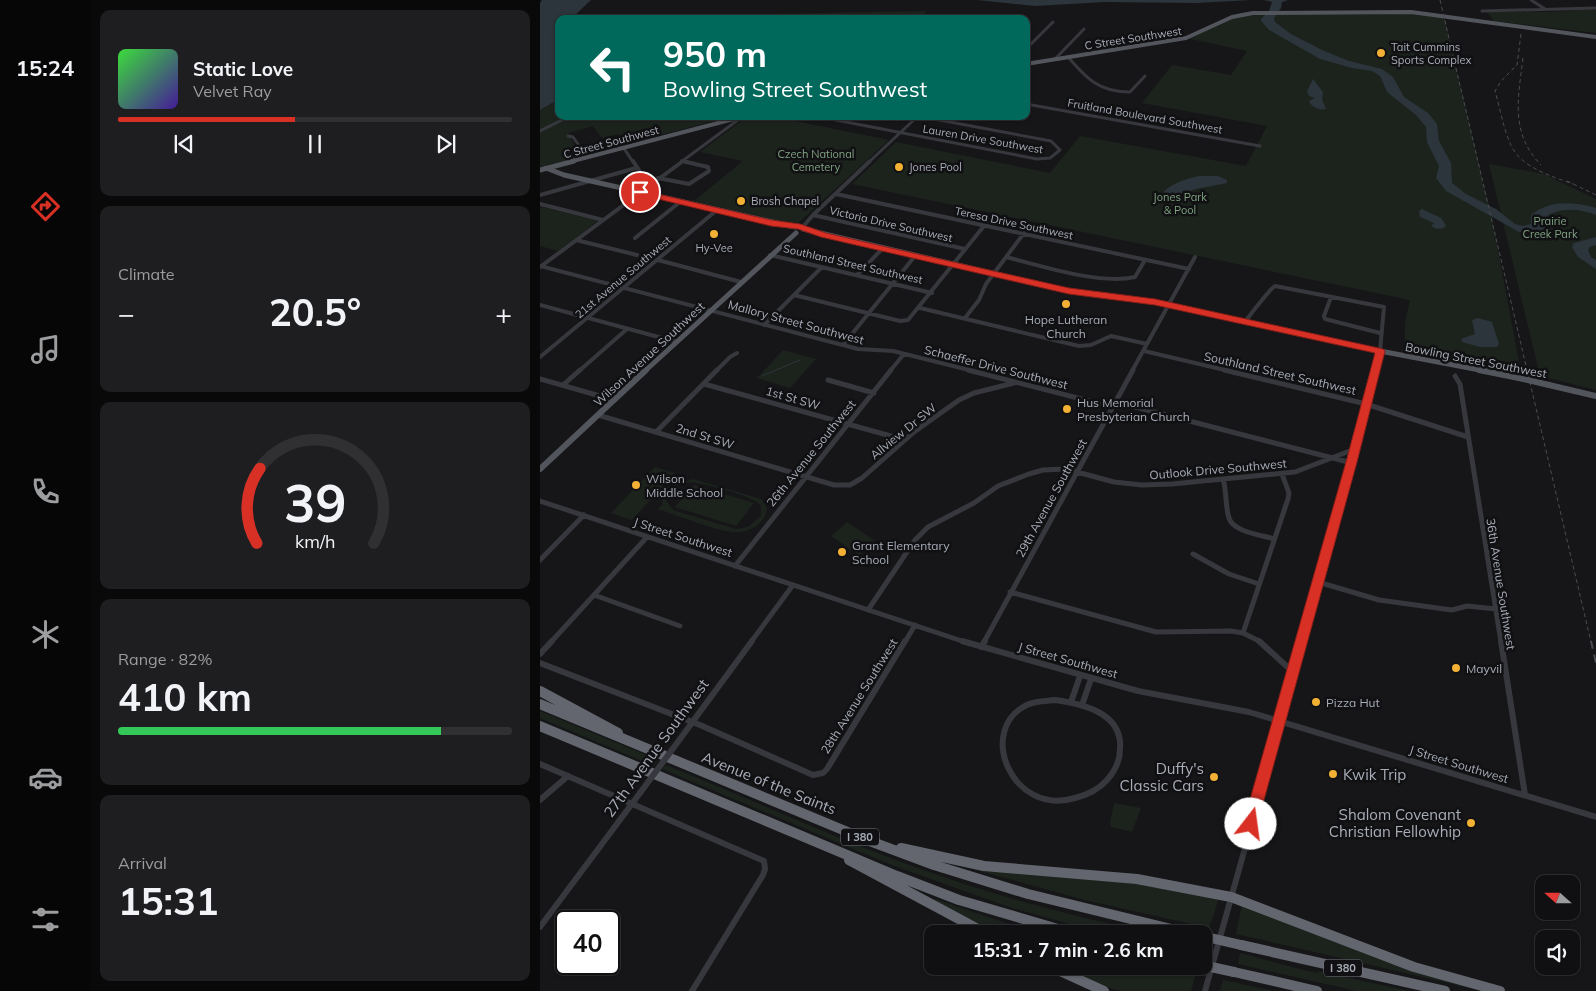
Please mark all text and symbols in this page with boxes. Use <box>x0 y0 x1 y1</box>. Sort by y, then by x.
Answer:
street label: C Street Southwest <box>1083 23 1183 53</box>
text: 950 m <box>663 32 767 76</box>
icon: left <box>580 35 645 100</box>
place label: Tait Cummins Sports Complex <box>1391 40 1471 67</box>
marker: Tait Cummins Sports Complex <box>1375 47 1387 59</box>
text: 15:24 <box>16 54 74 82</box>
text: Static Love <box>193 57 293 81</box>
text: Bowling Street Southwest <box>663 75 927 103</box>
text: Velvet Ray <box>193 81 272 101</box>
street label: Fruitland Boulevard Southwest <box>1067 95 1224 137</box>
street label: Lauren Drive Southwest <box>922 122 1044 157</box>
street label: C Street Southwest <box>562 123 660 161</box>
icon: previous <box>170 130 198 158</box>
icon: pause <box>301 130 329 158</box>
icon: next <box>432 130 460 158</box>
park label: Czech National Cemetery <box>778 147 854 174</box>
place label: Jones Pool <box>909 160 962 174</box>
marker: Jones Pool <box>893 161 905 173</box>
pin <box>619 171 661 213</box>
icon: arrive <box>626 178 654 206</box>
icon: directions <box>28 189 63 224</box>
park label: Jones Park & Pool <box>1153 190 1207 217</box>
place label: Brosh Chapel <box>751 194 819 208</box>
marker: Brosh Chapel <box>735 195 747 207</box>
street label: Victoria Drive Southwest <box>828 203 954 245</box>
street label: Teresa Drive Southwest <box>954 204 1075 242</box>
park label: Prairie Creek Park <box>1522 214 1578 241</box>
marker: Hy-Vee <box>708 228 720 240</box>
street label: 21st Avenue Southwest <box>572 233 674 321</box>
place label: Hy-Vee <box>695 241 733 255</box>
street label: Southland Street Southwest <box>782 241 924 287</box>
text: Climate <box>118 264 174 284</box>
text: 20.5° <box>269 288 361 336</box>
text: − <box>118 296 135 331</box>
text: + <box>495 296 512 331</box>
street label: Mallory Street Southwest <box>726 297 866 347</box>
marker: Hope Lutheran Church <box>1060 298 1072 310</box>
street label: Wilson Avenue Southwest <box>590 299 708 409</box>
place label: Hope Lutheran Church <box>1025 312 1107 341</box>
icon: music <box>28 332 63 367</box>
street label: Bowling Street Southwest <box>1404 339 1548 381</box>
street label: Schaeffer Drive Southwest <box>923 342 1069 392</box>
street label: Southland Street Southwest <box>1203 348 1357 398</box>
street label: 1st St SW <box>764 383 822 413</box>
place label: Hus Memorial Presbyterian Church <box>1077 395 1190 424</box>
street label: 26th Avenue Southwest <box>763 397 859 509</box>
street label: Allview Dr SW <box>867 400 939 462</box>
marker: Hus Memorial Presbyterian Church <box>1061 403 1073 415</box>
street label: 2nd St SW <box>674 420 736 452</box>
street label: 29th Avenue Southwest <box>1012 436 1090 560</box>
street label: Outlook Drive Southwest <box>1149 456 1287 482</box>
text: 39 <box>284 470 346 535</box>
place label: Wilson Middle School <box>646 471 723 500</box>
icon: phone <box>28 474 63 509</box>
marker: Wilson Middle School <box>630 479 642 491</box>
street label: J Street Southwest <box>632 514 734 560</box>
street label: 36th Avenue Southwest <box>1483 517 1519 651</box>
text: km/h <box>295 530 335 552</box>
place label: Grant Elementary School <box>852 538 950 567</box>
marker: Grant Elementary School <box>836 546 848 558</box>
icon: climate <box>28 617 63 652</box>
street label: 28th Avenue Southwest <box>817 636 901 756</box>
street label: J Street Southwest <box>1017 639 1119 681</box>
text: Range · 82% <box>118 649 213 669</box>
place label: Mayvil <box>1466 661 1502 676</box>
marker: Mayvil <box>1450 662 1462 674</box>
text: 410 km <box>118 673 252 721</box>
street label: 27th Avenue Southwest <box>599 675 713 821</box>
place label: Pizza Hut <box>1326 695 1380 710</box>
marker: Pizza Hut <box>1310 696 1322 708</box>
street label: J Street Southwest <box>1408 742 1510 786</box>
street label: Avenue of the Saints <box>699 747 839 819</box>
place label: Duffy's Classic Cars <box>1120 759 1204 795</box>
icon: car <box>28 760 63 795</box>
place label: Kwik Trip <box>1343 765 1406 784</box>
marker: Kwik Trip <box>1327 768 1339 780</box>
marker: Duffy's Classic Cars <box>1208 771 1220 783</box>
position arrow <box>1224 797 1276 849</box>
place label: Shalom Covenant Christian Fellowhip <box>1329 805 1461 841</box>
marker: Shalom Covenant Christian Fellowhip <box>1465 817 1477 829</box>
road number: I 380 <box>841 829 879 846</box>
text: Arrival <box>118 853 167 873</box>
north arrow <box>1535 875 1580 920</box>
map controls <box>1535 875 1580 975</box>
text: 15:31 <box>118 877 219 925</box>
icon: filters <box>28 902 63 937</box>
speed limit sign: 40 <box>555 910 620 975</box>
button: sound <box>1535 930 1580 975</box>
text: 15:31 · 7 min · 2.6 km <box>972 938 1164 962</box>
road number: I 380 <box>1324 960 1362 976</box>

